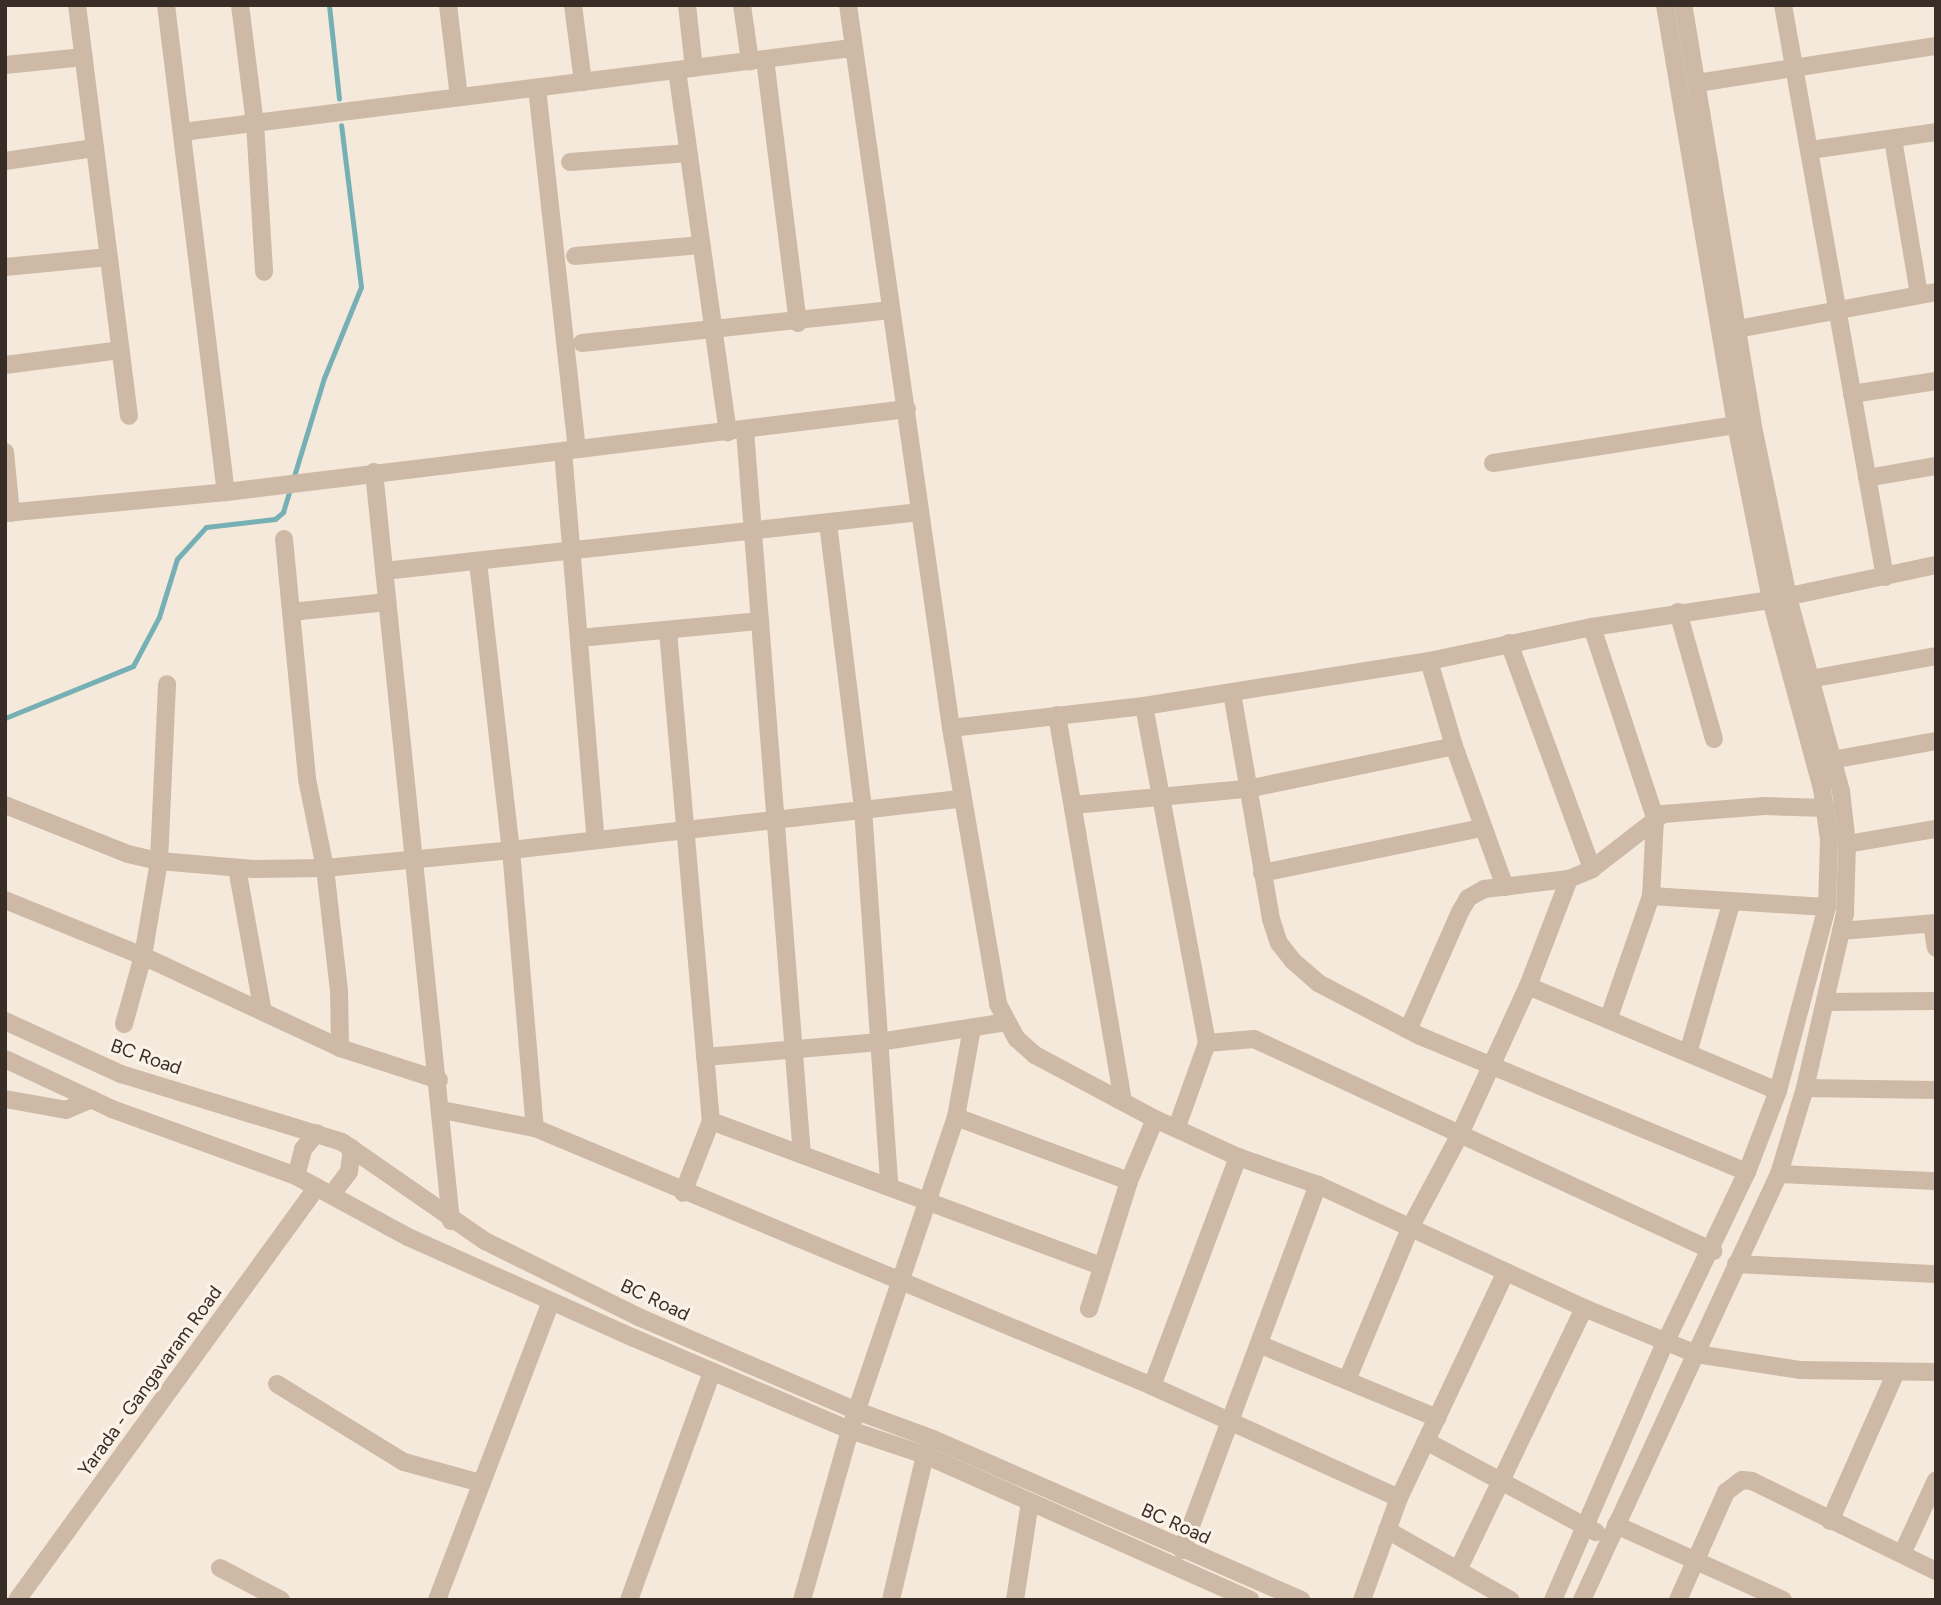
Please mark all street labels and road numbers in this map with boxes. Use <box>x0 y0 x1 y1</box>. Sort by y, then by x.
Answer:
street label: BC Road <box>107 1034 185 1080</box>
street label: BC Road <box>617 1274 693 1326</box>
street label: Yarada - Gangavaram Road <box>73 1281 227 1481</box>
street label: BC Road <box>1138 1499 1214 1549</box>

